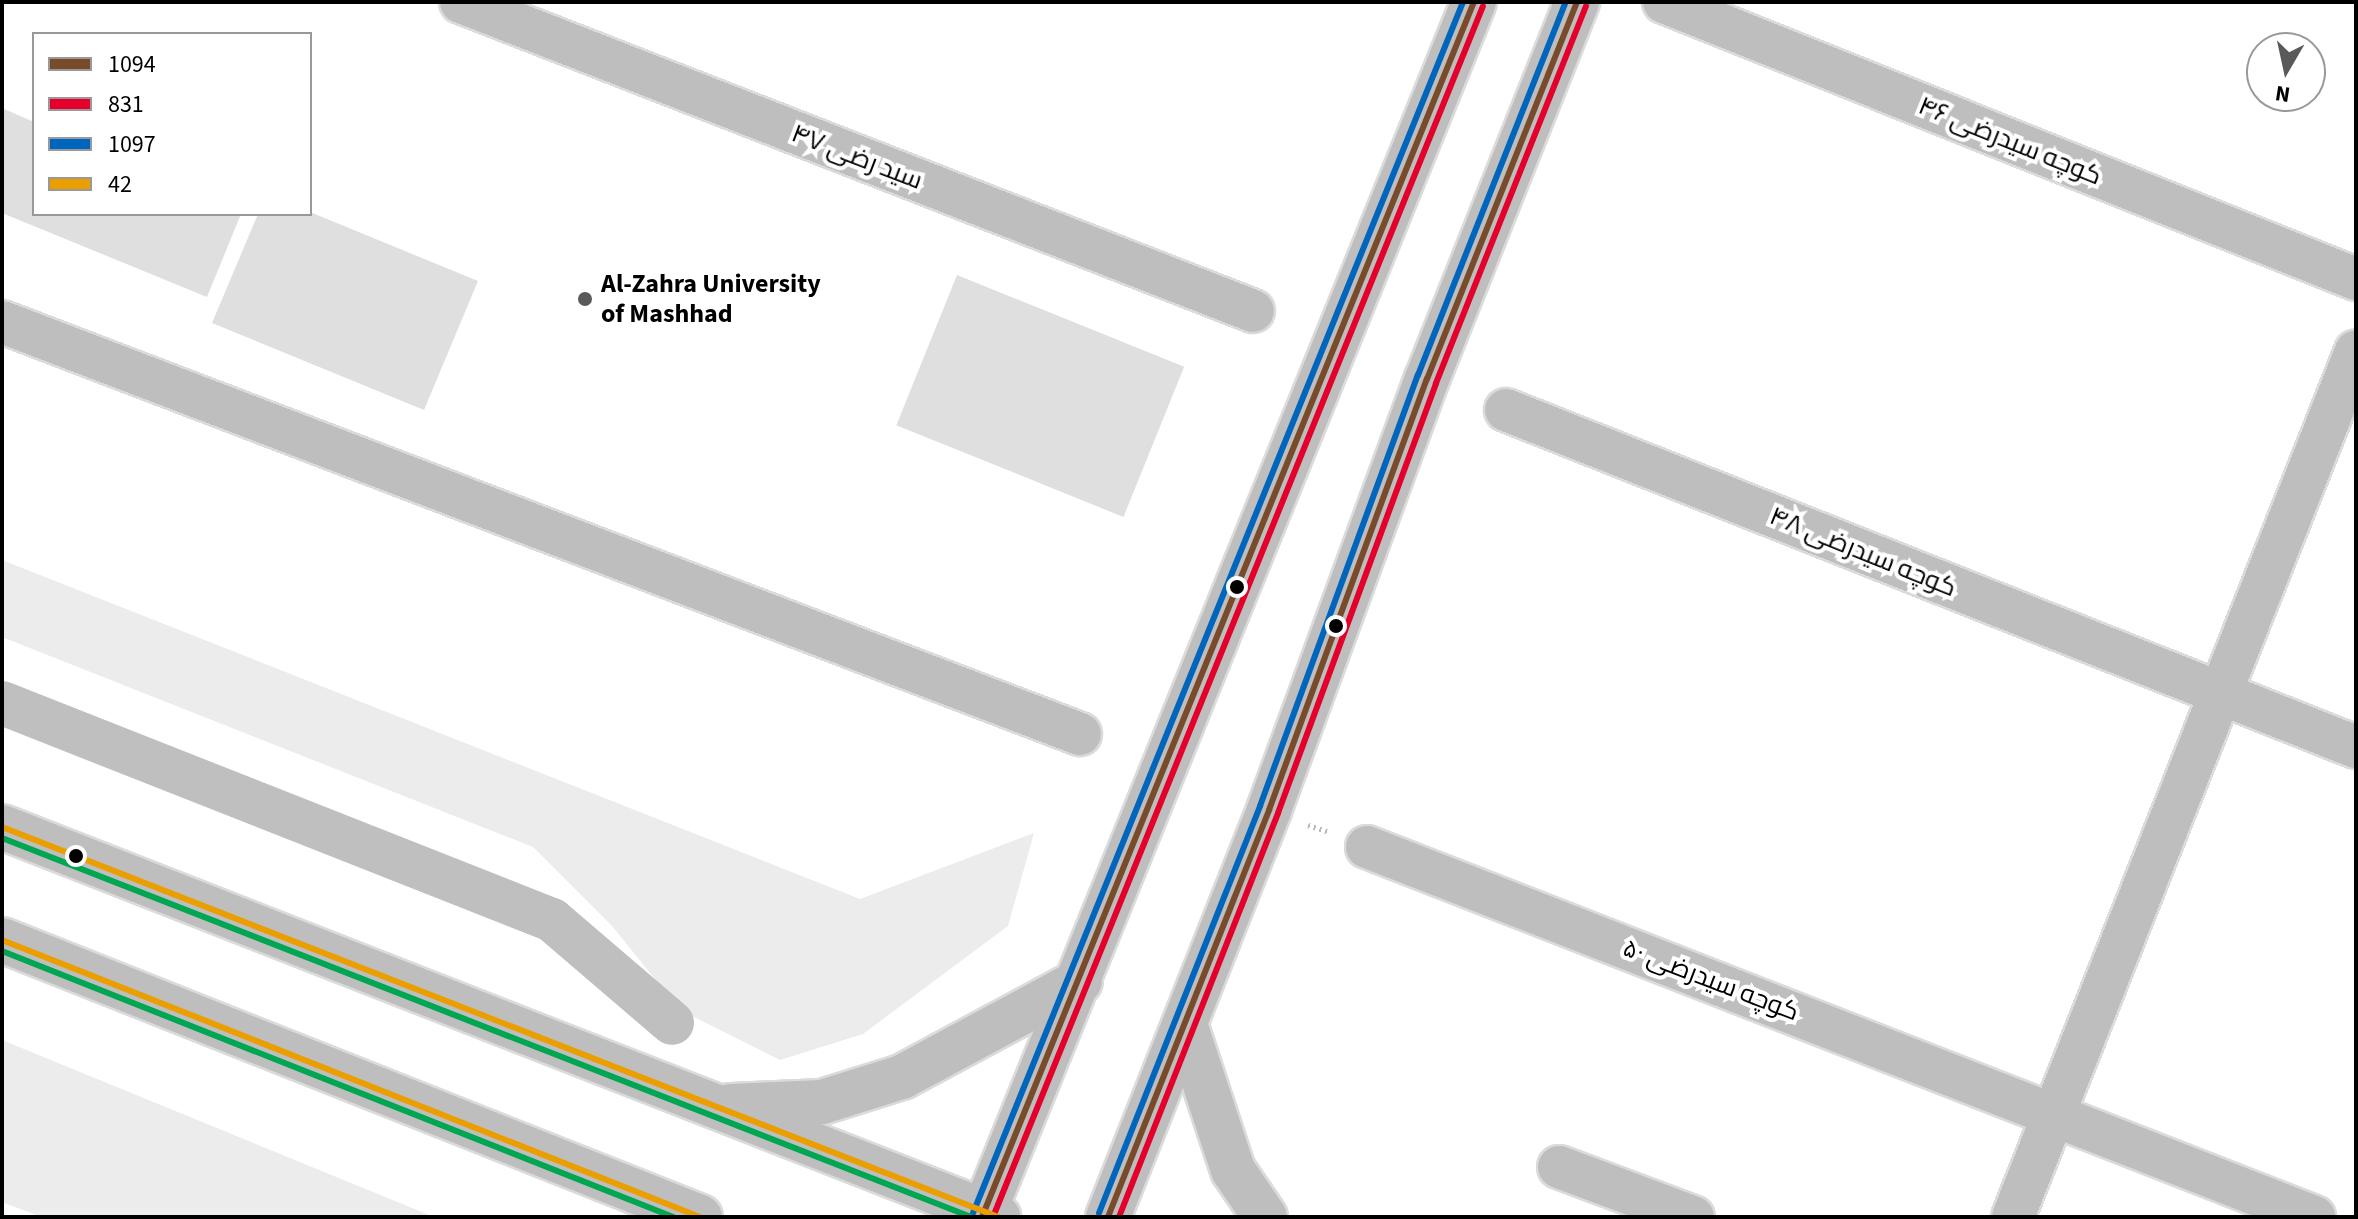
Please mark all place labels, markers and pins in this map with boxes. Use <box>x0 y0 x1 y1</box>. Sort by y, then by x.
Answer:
place label: Al-Zahra University of Mashhad <box>601 268 821 330</box>
marker: Al-Zahra University of Mashhad <box>576 290 594 308</box>
unlabelled marker <box>1229 579 1245 595</box>
unlabelled marker <box>1328 618 1344 634</box>
unlabelled marker <box>68 848 84 864</box>

